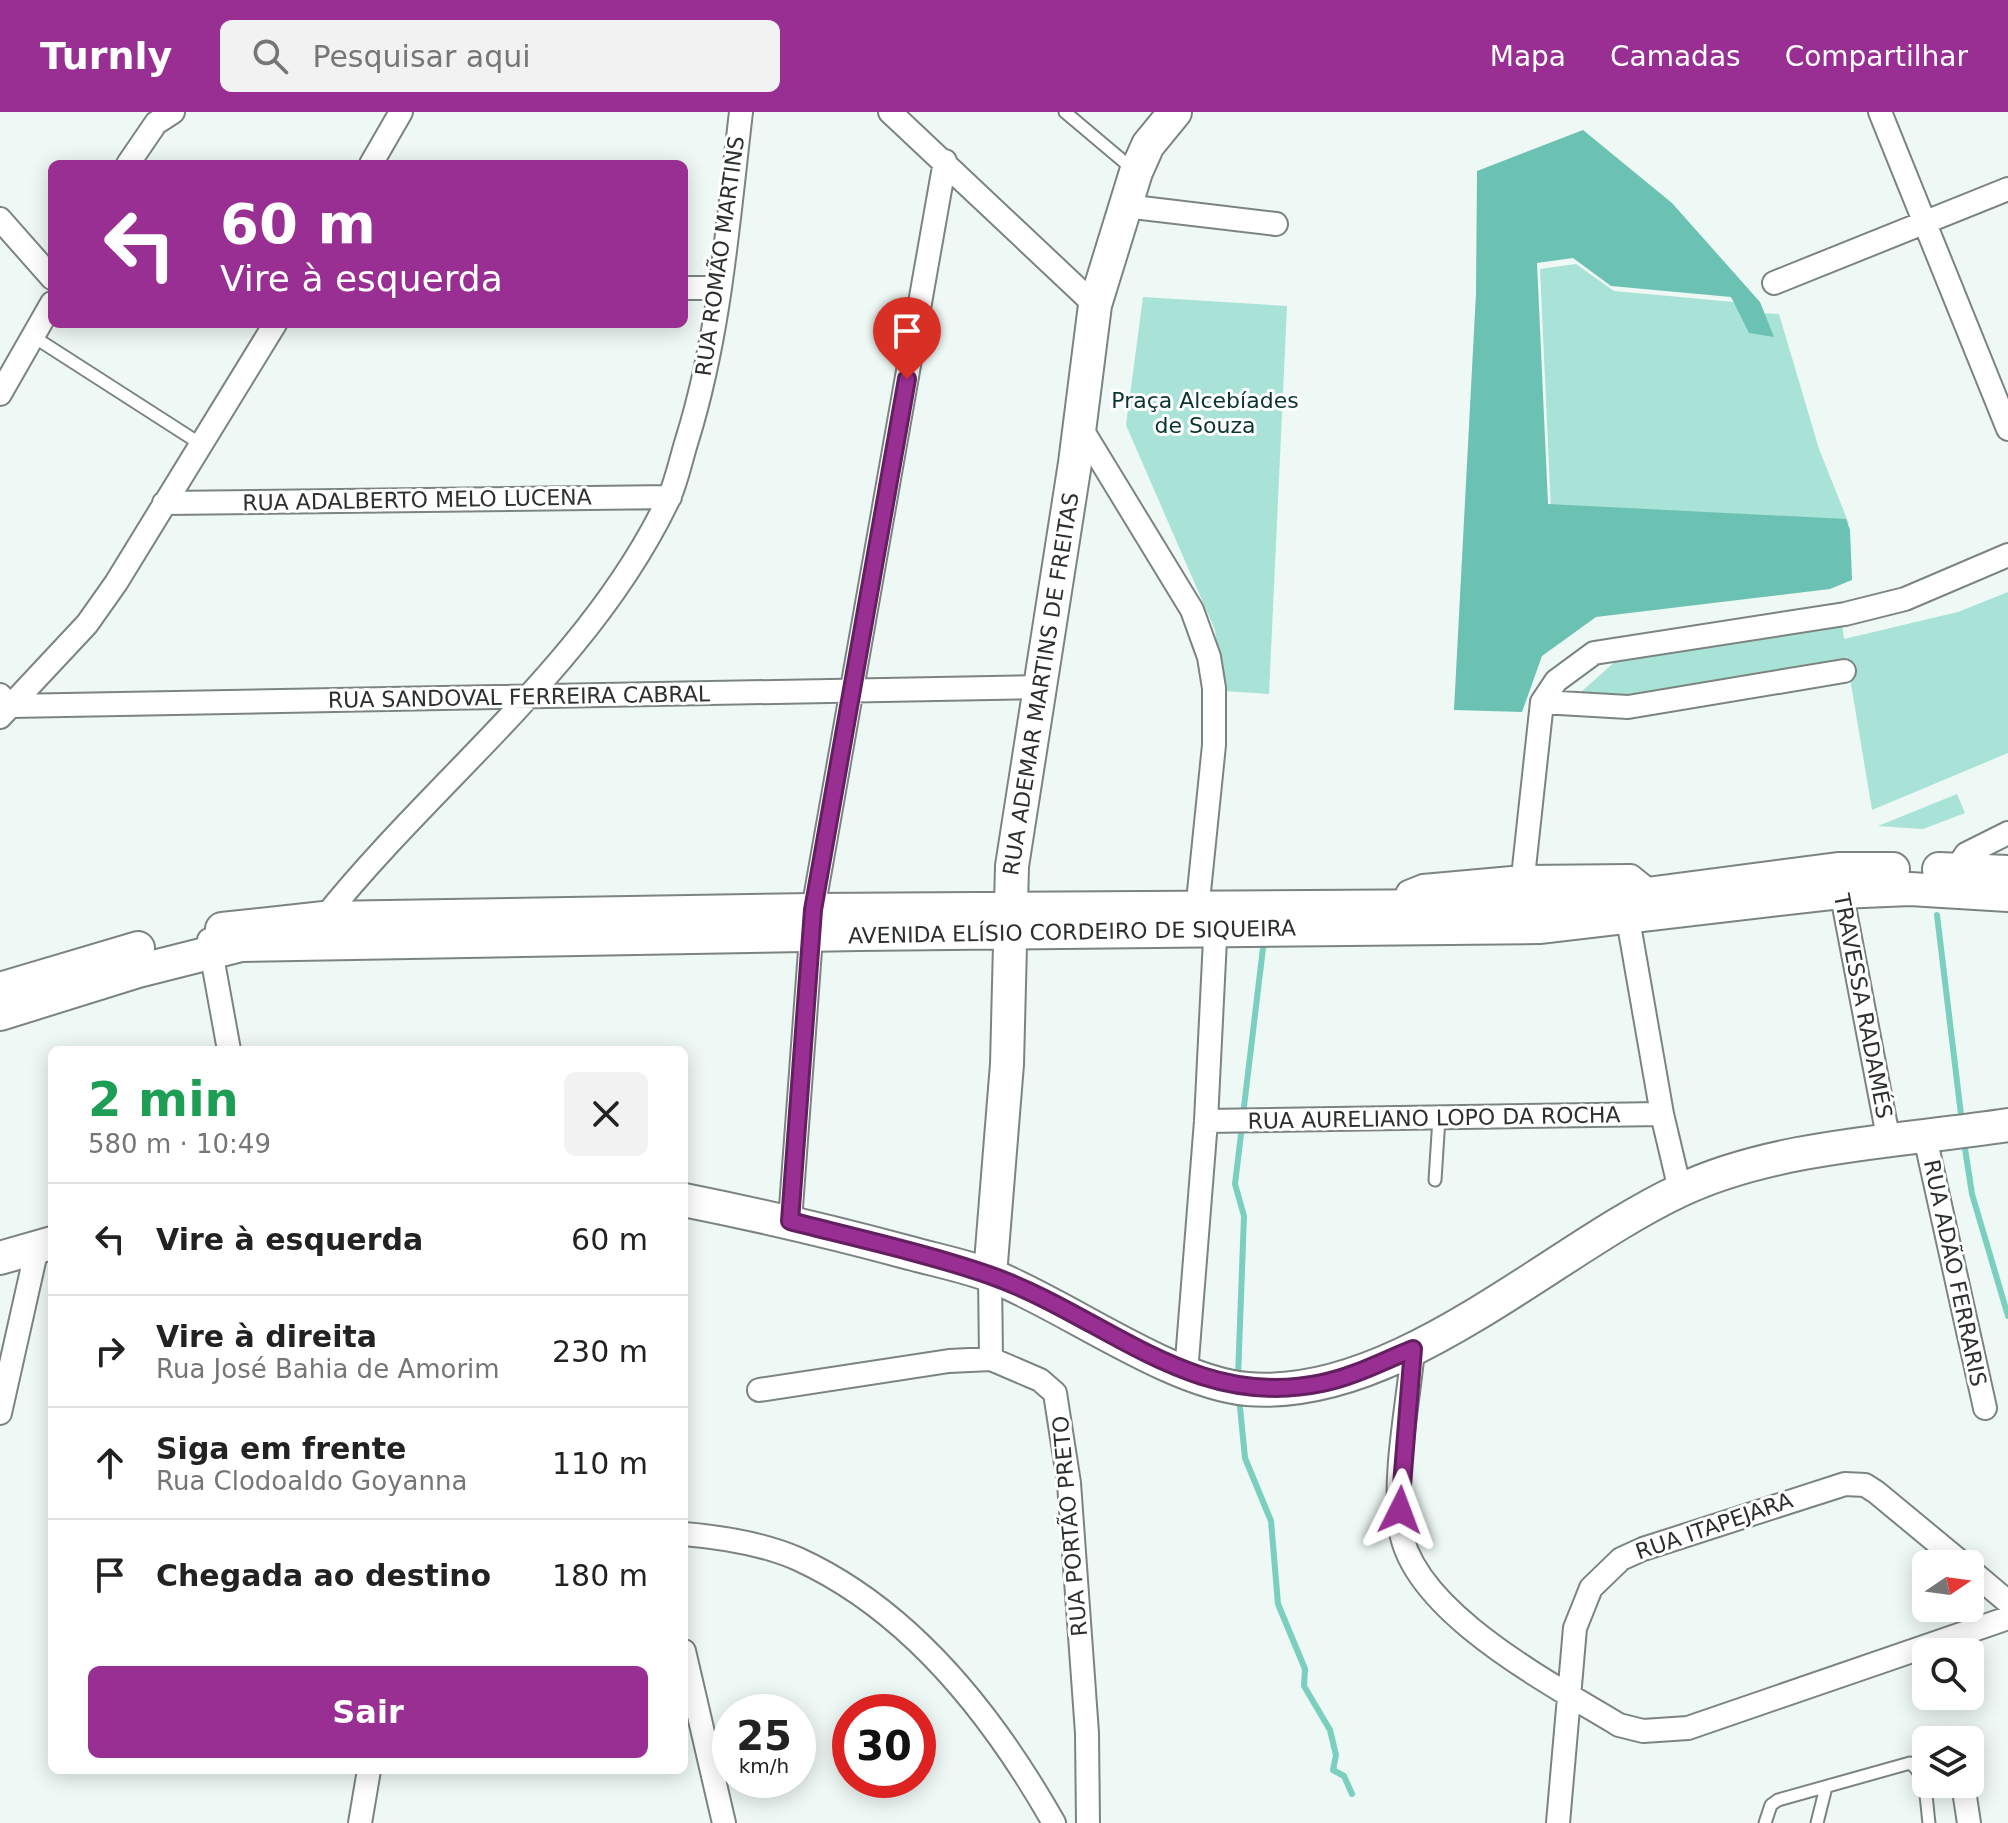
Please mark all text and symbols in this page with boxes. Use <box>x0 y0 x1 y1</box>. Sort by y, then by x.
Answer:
search box <box>220 20 780 92</box>
text: Turnly <box>40 34 172 78</box>
icon: search <box>248 34 292 78</box>
text: Pesquisar aqui <box>312 39 531 74</box>
text: Mapa <box>1490 40 1566 73</box>
text: Camadas <box>1610 40 1741 73</box>
text: Compartilhar <box>1785 40 1968 73</box>
street label: RUA ROMÃO MARTINS <box>690 134 749 378</box>
text: 60 m <box>220 191 376 256</box>
icon: left <box>88 192 192 296</box>
text: Vire à esquerda <box>220 258 503 299</box>
pin <box>873 297 941 379</box>
icon: arrive <box>885 309 929 353</box>
park label: Praça Alcebíades de Souza <box>1111 388 1299 438</box>
street label: RUA ADALBERTO MELO LUCENA <box>242 484 592 516</box>
street label: RUA ADEMAR MARTINS DE FREITAS <box>998 491 1084 877</box>
street label: RUA SANDOVAL FERREIRA CABRAL <box>328 681 711 713</box>
street label: TRAVESSA RADAMÉS <box>1829 890 1897 1121</box>
street label: AVENIDA ELÍSIO CORDEIRO DE SIQUEIRA <box>848 916 1296 948</box>
text: 2 min <box>88 1071 239 1127</box>
button: close <box>564 1072 648 1156</box>
street label: RUA AURELIANO LOPO DA ROCHA <box>1247 1102 1621 1134</box>
text: 580 m · 10:49 <box>88 1129 271 1159</box>
street label: RUA ADÃO FERRARIS <box>1919 1157 1992 1389</box>
icon: left <box>88 1217 132 1261</box>
text: Vire à esquerda <box>156 1222 423 1257</box>
text: 60 m <box>571 1222 648 1257</box>
text: Vire à direita <box>156 1319 377 1354</box>
icon: right <box>88 1329 132 1373</box>
text: 230 m <box>552 1334 648 1369</box>
text: Rua José Bahia de Amorim <box>156 1354 500 1384</box>
street label: RUA PORTÃO PRETO <box>1047 1415 1092 1638</box>
text: Siga em frente <box>156 1431 406 1466</box>
icon: ahead <box>88 1441 132 1485</box>
text: 110 m <box>552 1446 648 1481</box>
text: Rua Clodoaldo Goyanna <box>156 1466 467 1496</box>
position arrow <box>1358 1468 1442 1552</box>
street label: RUA ITAPEJARA <box>1632 1487 1796 1565</box>
north arrow <box>1912 1550 1984 1622</box>
map controls <box>1912 1550 1984 1798</box>
icon: arrive <box>88 1553 132 1597</box>
text: Chegada ao destino <box>156 1558 491 1593</box>
text: 180 m <box>552 1558 648 1593</box>
button: search <box>1912 1638 1984 1710</box>
button: Sair <box>88 1666 648 1758</box>
speed limit sign: 30 <box>832 1694 936 1798</box>
text: 25 <box>736 1713 792 1759</box>
button: layers <box>1912 1726 1984 1798</box>
text: km/h <box>739 1754 789 1778</box>

